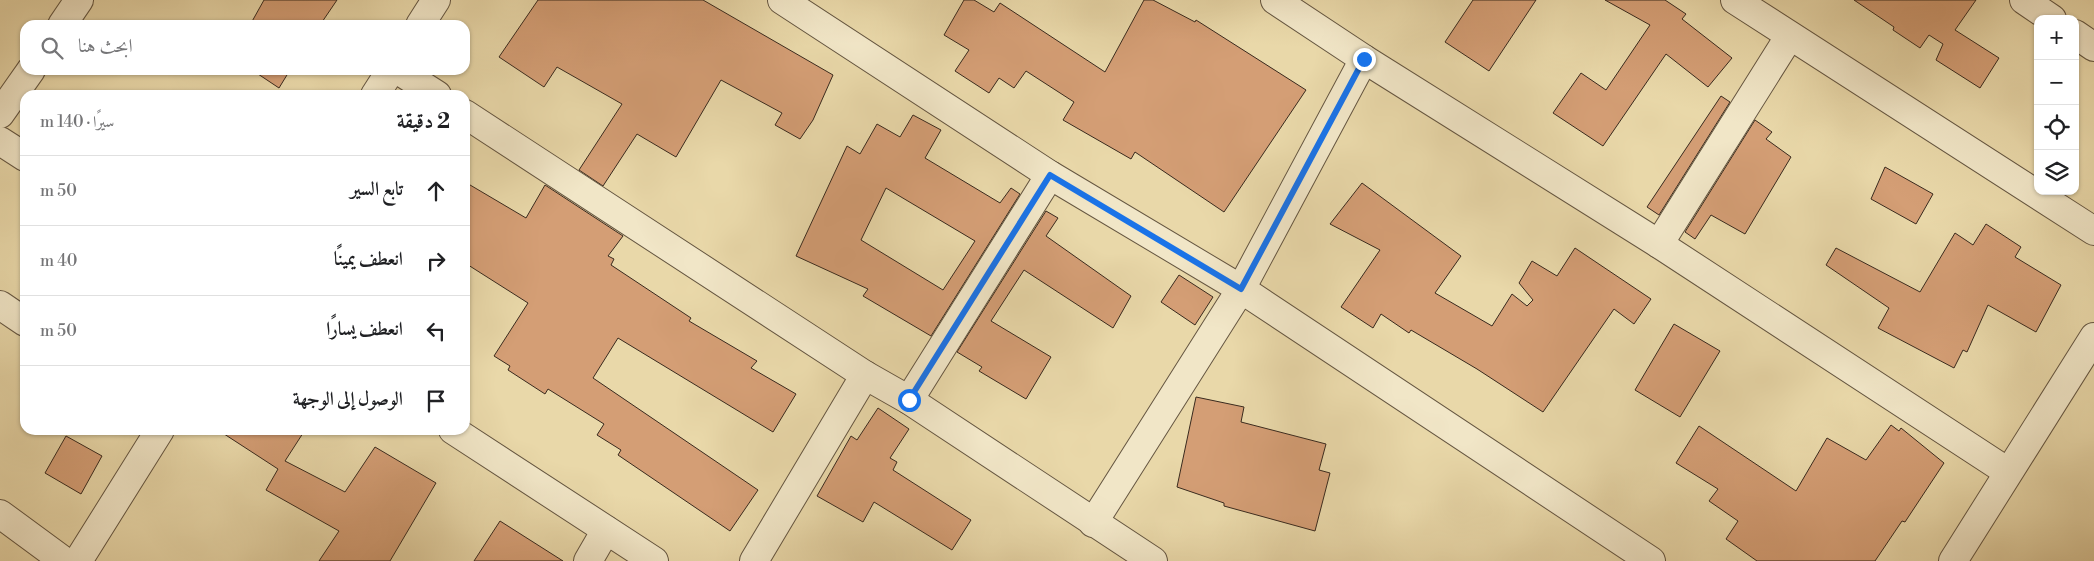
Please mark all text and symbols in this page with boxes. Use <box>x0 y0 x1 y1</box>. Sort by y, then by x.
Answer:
map controls <box>2034 15 2079 195</box>
button: + <box>2034 15 2079 60</box>
search box <box>20 20 470 75</box>
icon: search <box>38 34 66 62</box>
text: ابحث هنا <box>78 34 133 58</box>
route end <box>1353 48 1376 71</box>
button: − <box>2034 60 2079 105</box>
button: locate <box>2034 105 2079 150</box>
text: 2 دقيقة <box>397 109 450 135</box>
text: سيرًا · 140 m <box>40 112 114 132</box>
button: layers <box>2034 150 2079 195</box>
text: تابع السير <box>350 177 403 201</box>
icon: ahead <box>422 177 450 205</box>
text: 50 m <box>40 181 77 201</box>
text: انعطف يمينًا <box>334 247 403 271</box>
icon: right <box>422 247 450 275</box>
text: 40 m <box>40 251 77 271</box>
text: انعطف يسارًا <box>326 317 403 341</box>
icon: left <box>422 317 450 345</box>
text: 50 m <box>40 321 77 341</box>
text: الوصول إلى الوجهة <box>293 387 403 411</box>
icon: arrive <box>422 387 450 415</box>
route start <box>898 389 921 412</box>

